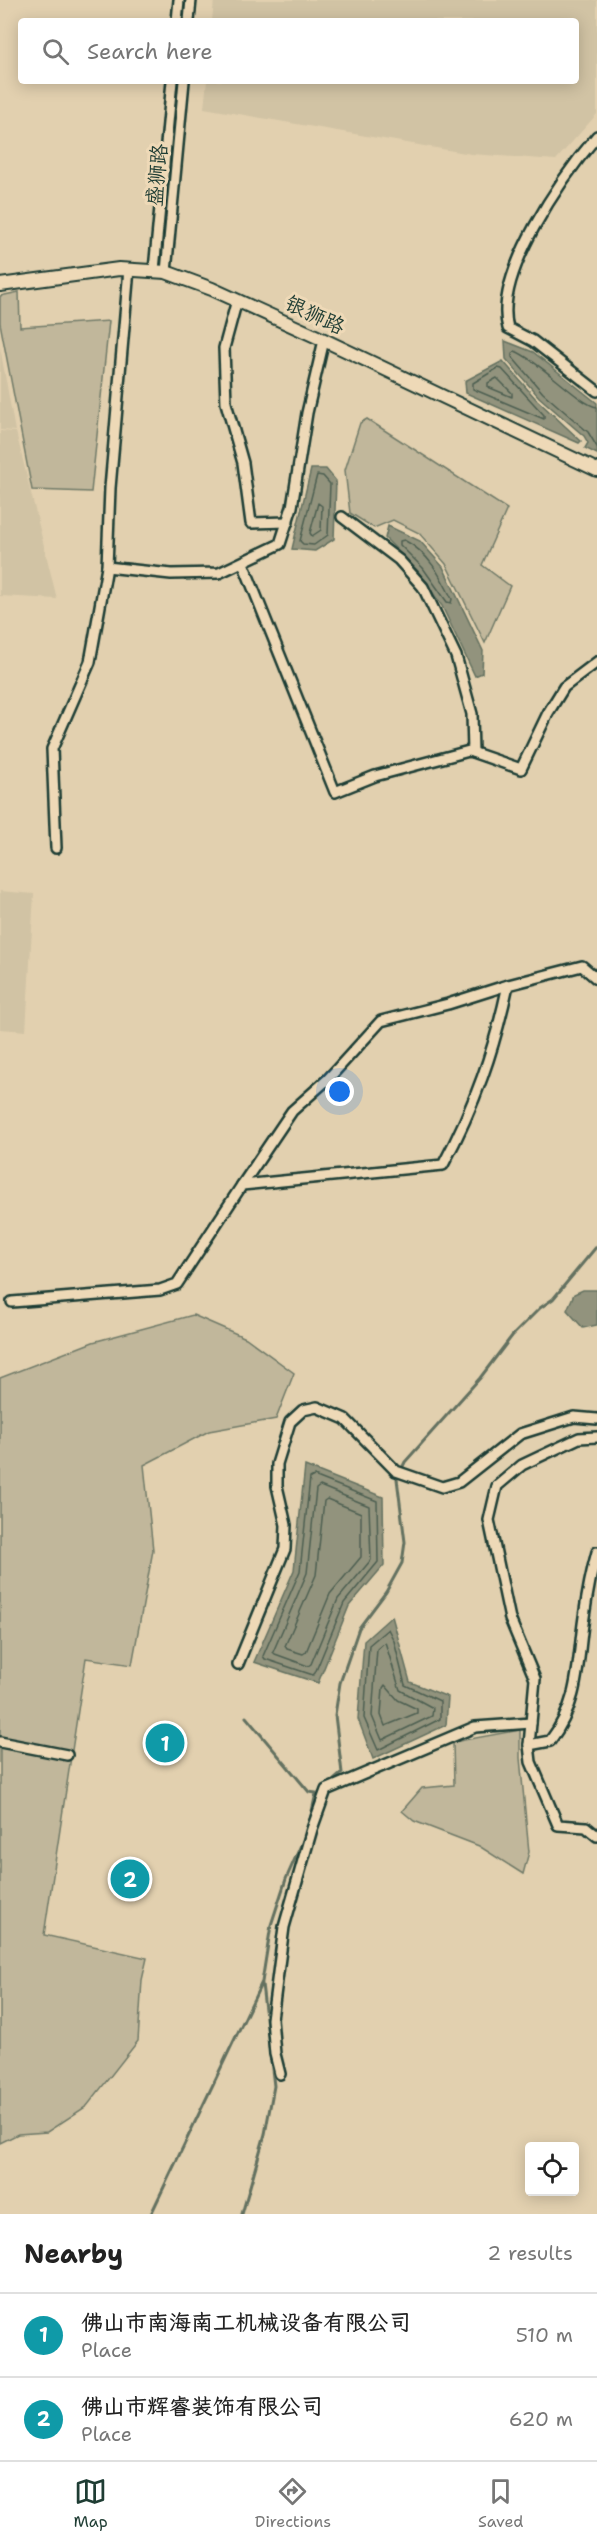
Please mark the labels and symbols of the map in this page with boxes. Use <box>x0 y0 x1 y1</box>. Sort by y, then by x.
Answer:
street label: 盛狮路 <box>140 142 174 208</box>
street label: 银狮路 <box>281 289 349 341</box>
your location <box>325 1077 354 1106</box>
pin: 1 <box>146 1720 184 1766</box>
pin: 2 <box>110 1856 150 1902</box>

